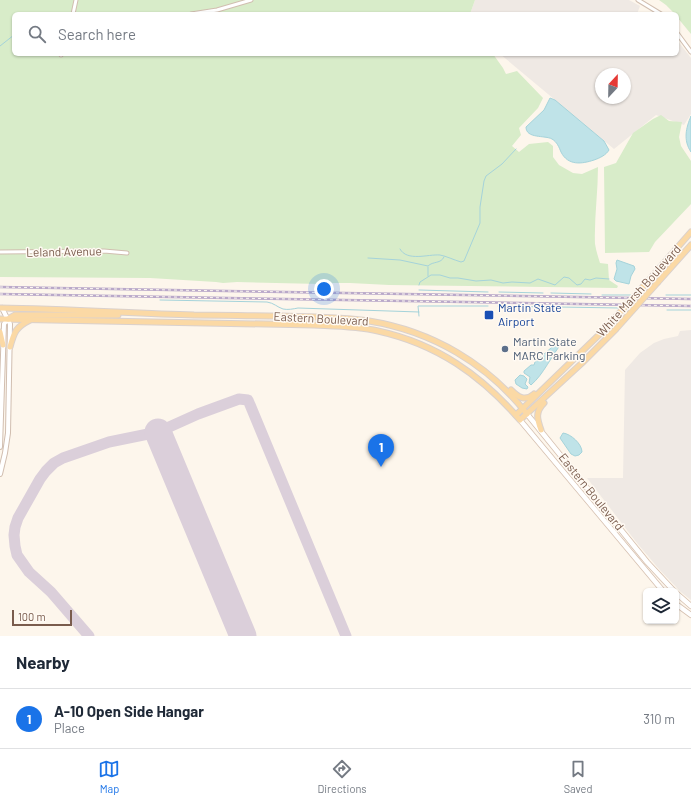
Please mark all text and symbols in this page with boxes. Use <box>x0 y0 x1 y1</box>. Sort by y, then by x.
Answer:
search box <box>12 12 679 56</box>
icon: search <box>26 23 48 45</box>
text: Search here <box>58 25 136 43</box>
north arrow <box>595 68 631 104</box>
street label: White Marsh Boulevard <box>593 242 683 339</box>
street label: Leland Avenue <box>26 243 102 259</box>
your location <box>314 279 334 299</box>
place label: Martin State Airport <box>498 300 562 328</box>
street label: Eastern Boulevard <box>273 309 369 327</box>
marker: Martin State Airport <box>483 309 495 321</box>
place label: Martin State MARC Parking <box>513 334 585 362</box>
marker: Martin State MARC Parking <box>500 344 510 354</box>
pin: 1 <box>368 434 394 467</box>
street label: Eastern Boulevard <box>556 450 627 533</box>
map controls <box>643 588 679 624</box>
button: layers <box>643 588 679 624</box>
scale bar <box>12 608 72 627</box>
text: 100 m <box>18 610 46 623</box>
text: Nearby <box>16 652 70 672</box>
text: A-10 Open Side Hangar <box>54 702 204 720</box>
text: 1 <box>27 711 31 727</box>
text: 310 m <box>643 711 675 727</box>
text: Place <box>54 720 85 736</box>
tab: Map <box>98 758 120 795</box>
tab: Directions <box>317 758 367 795</box>
tab: Saved <box>564 758 593 795</box>

